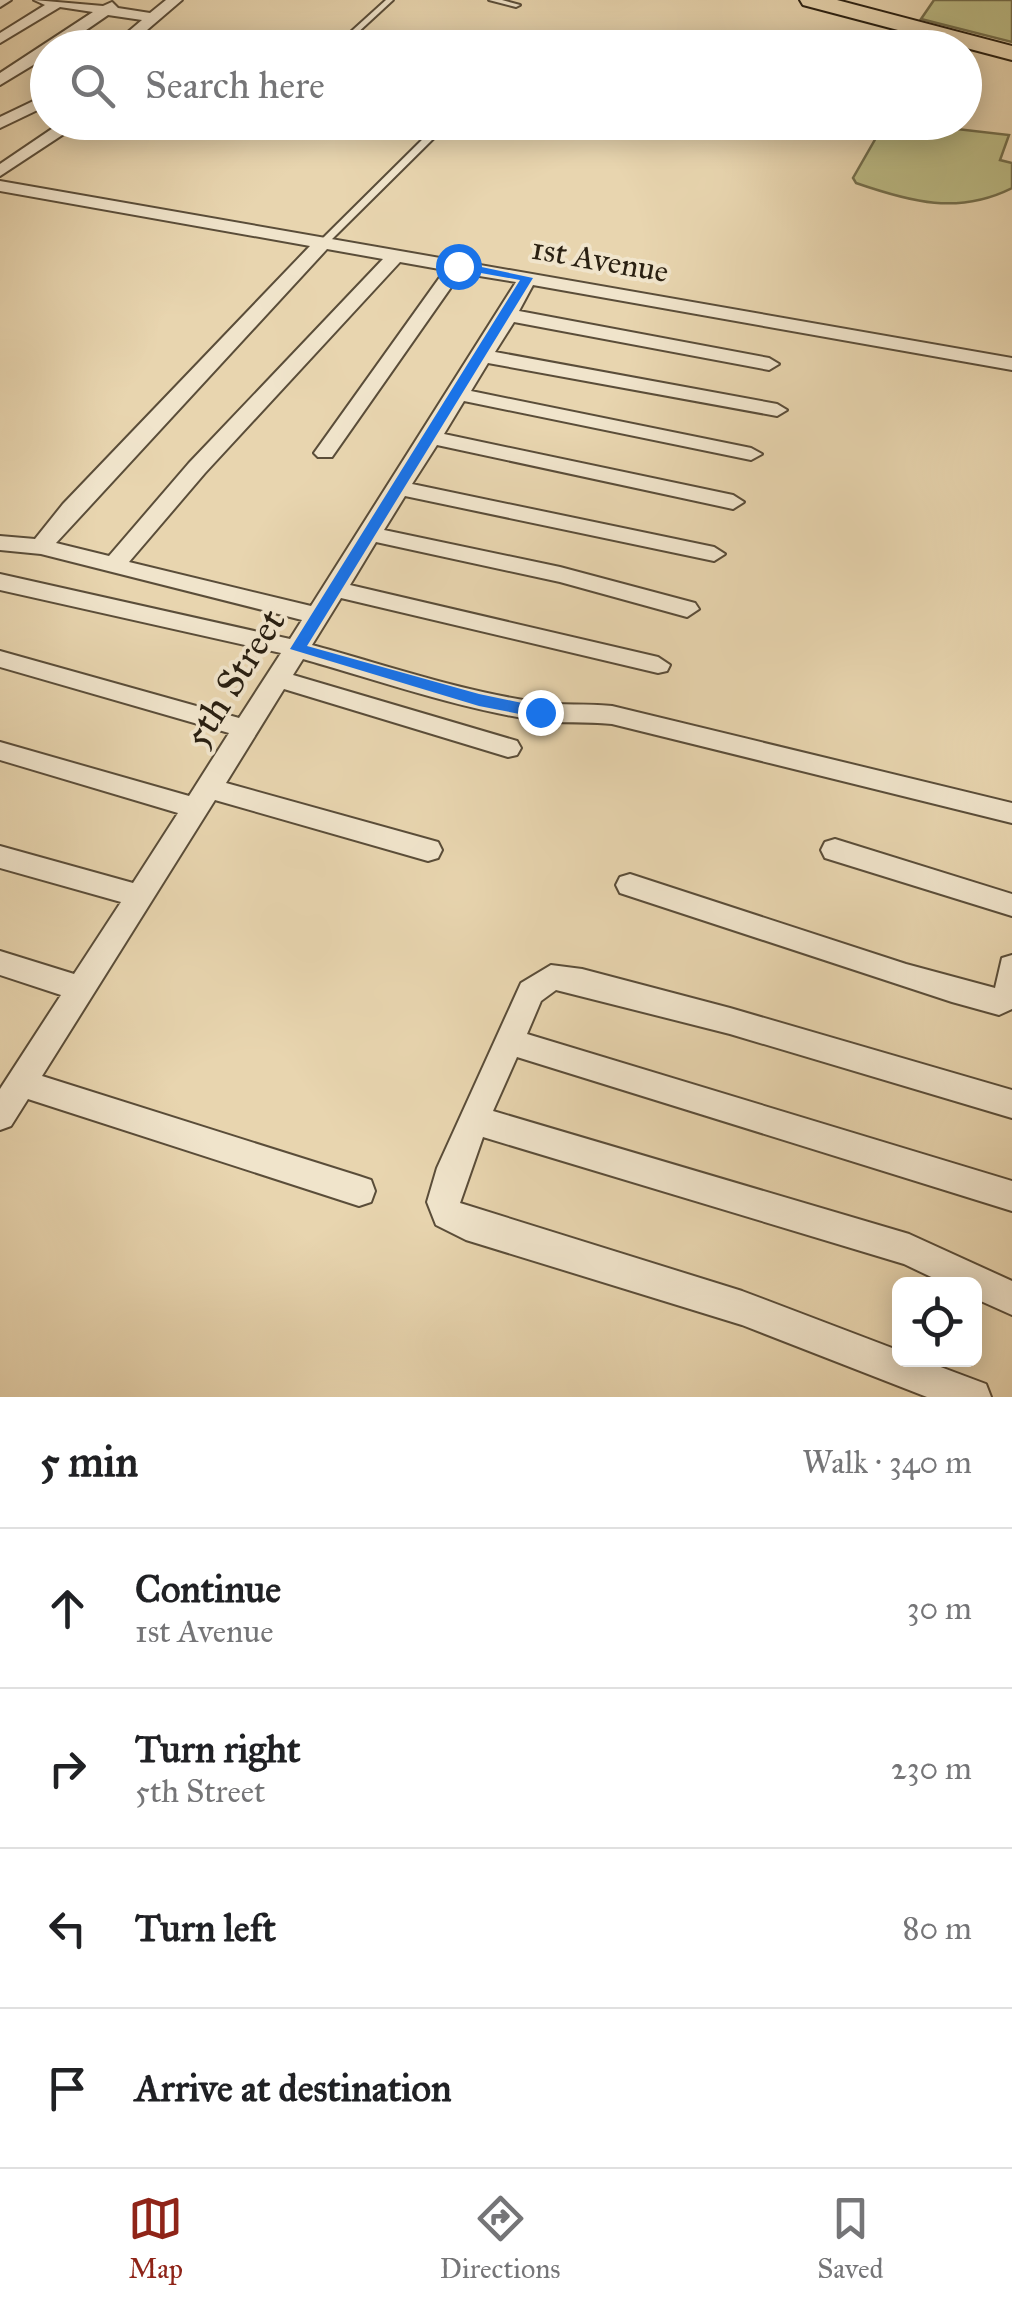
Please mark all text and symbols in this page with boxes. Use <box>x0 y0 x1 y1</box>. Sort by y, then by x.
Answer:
search box <box>30 30 982 140</box>
icon: search <box>65 58 120 113</box>
text: Search here <box>145 62 325 108</box>
street label: 1st Avenue <box>528 229 672 291</box>
route start <box>436 244 482 290</box>
street label: 5th Street <box>173 600 295 756</box>
route end <box>518 690 564 736</box>
map controls <box>892 1277 982 1367</box>
button: locate <box>892 1277 982 1367</box>
text: 5 min <box>40 1436 138 1488</box>
text: Walk · 340 m <box>802 1443 972 1482</box>
text: Continue <box>135 1566 281 1612</box>
icon: ahead <box>40 1581 95 1636</box>
text: 30 m <box>907 1589 972 1628</box>
text: 1st Avenue <box>135 1612 274 1651</box>
text: Turn right <box>135 1726 301 1772</box>
icon: right <box>40 1741 95 1796</box>
text: 230 m <box>891 1749 972 1788</box>
text: 5th Street <box>135 1772 265 1811</box>
icon: left <box>40 1901 95 1956</box>
text: Turn left <box>135 1905 276 1951</box>
text: 80 m <box>903 1909 972 1948</box>
icon: arrive <box>40 2061 95 2116</box>
text: Arrive at destination <box>135 2065 452 2111</box>
tab: Map <box>128 2191 183 2286</box>
tab: Directions <box>440 2191 561 2286</box>
tab: Saved <box>817 2191 884 2286</box>

